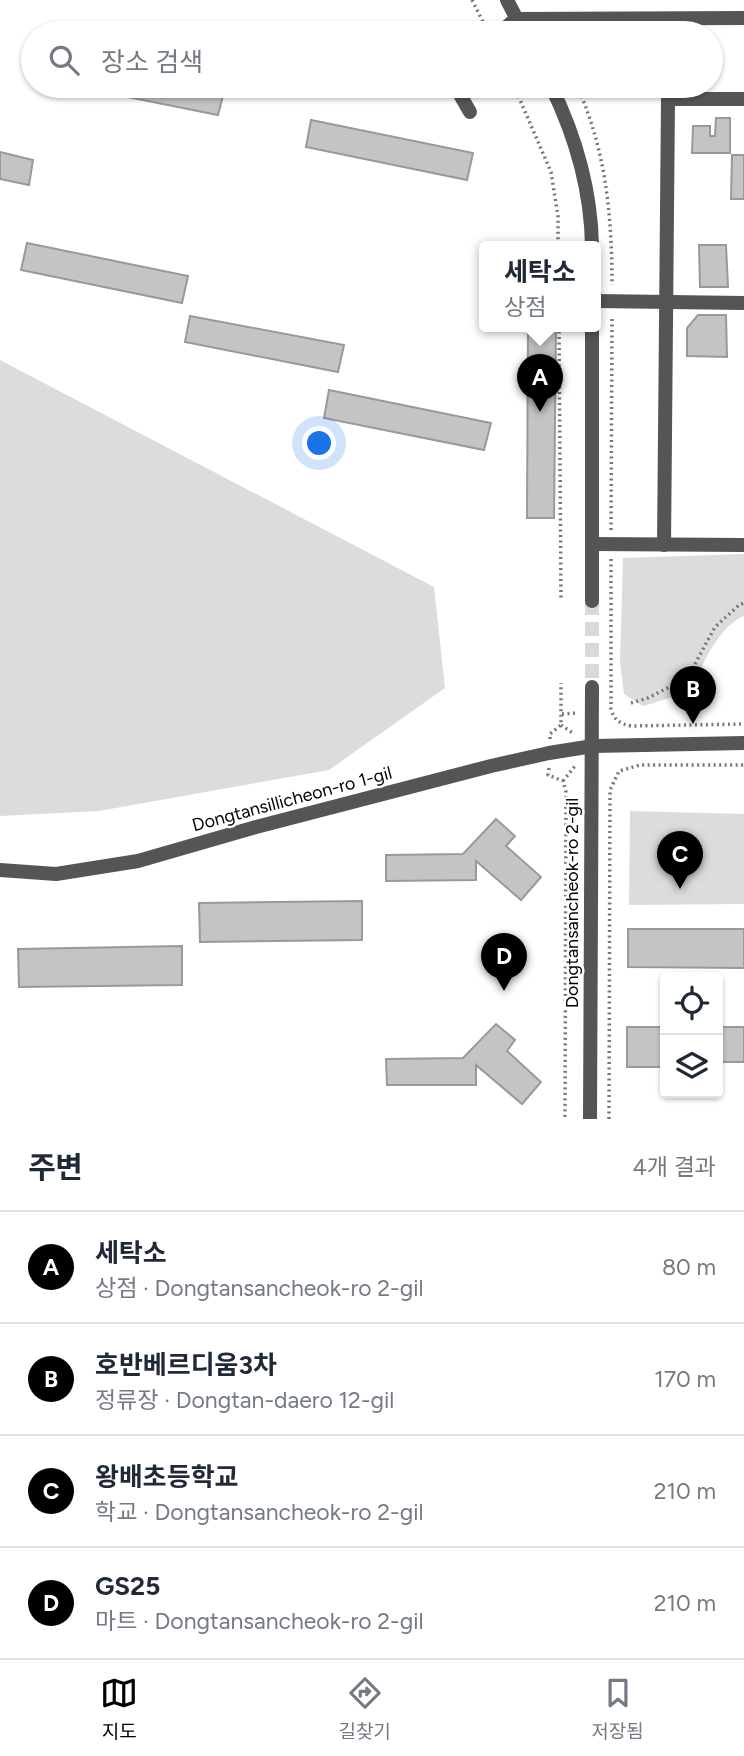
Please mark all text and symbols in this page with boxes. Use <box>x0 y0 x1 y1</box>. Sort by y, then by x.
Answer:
search box <box>21 21 723 98</box>
icon: search <box>45 41 83 79</box>
text: 장소 검색 <box>101 46 203 78</box>
popup <box>479 241 601 332</box>
text: 세탁소 <box>504 256 576 288</box>
text: 상점 <box>504 293 546 321</box>
pin: A <box>517 354 563 412</box>
your location <box>302 426 336 460</box>
pin: B <box>670 666 716 724</box>
street label: Dongtansillicheon-ro 1-gil <box>190 762 394 836</box>
street label: Dongtansancheok-ro 2-gil <box>561 798 583 1008</box>
pin: C <box>657 831 703 889</box>
pin: D <box>481 933 527 991</box>
map controls <box>660 972 723 1098</box>
button: locate <box>660 972 723 1035</box>
button: layers <box>660 1035 723 1098</box>
text: 주변 <box>28 1149 83 1186</box>
text: 4개 결과 <box>633 1153 716 1181</box>
text: 세탁소 <box>95 1237 167 1269</box>
text: A <box>43 1253 59 1281</box>
text: 80 m <box>662 1253 716 1281</box>
text: 상점 · Dongtansancheok-ro 2-gil <box>95 1274 424 1302</box>
text: 호반베르디움3차 <box>95 1349 277 1381</box>
text: B <box>44 1365 58 1393</box>
text: 170 m <box>654 1365 716 1393</box>
text: 정류장 · Dongtan-daero 12-gil <box>95 1386 394 1414</box>
text: 왕배초등학교 <box>95 1461 239 1493</box>
text: C <box>43 1477 59 1505</box>
text: 210 m <box>654 1477 716 1505</box>
text: 학교 · Dongtansancheok-ro 2-gil <box>95 1498 424 1526</box>
text: GS25 <box>95 1570 160 1602</box>
text: D <box>43 1589 59 1617</box>
text: 210 m <box>654 1589 716 1617</box>
text: 마트 · Dongtansancheok-ro 2-gil <box>95 1607 424 1635</box>
tab: 지도 <box>100 1674 138 1743</box>
tab: 길찾기 <box>339 1674 391 1743</box>
tab: 저장됨 <box>591 1674 644 1743</box>

